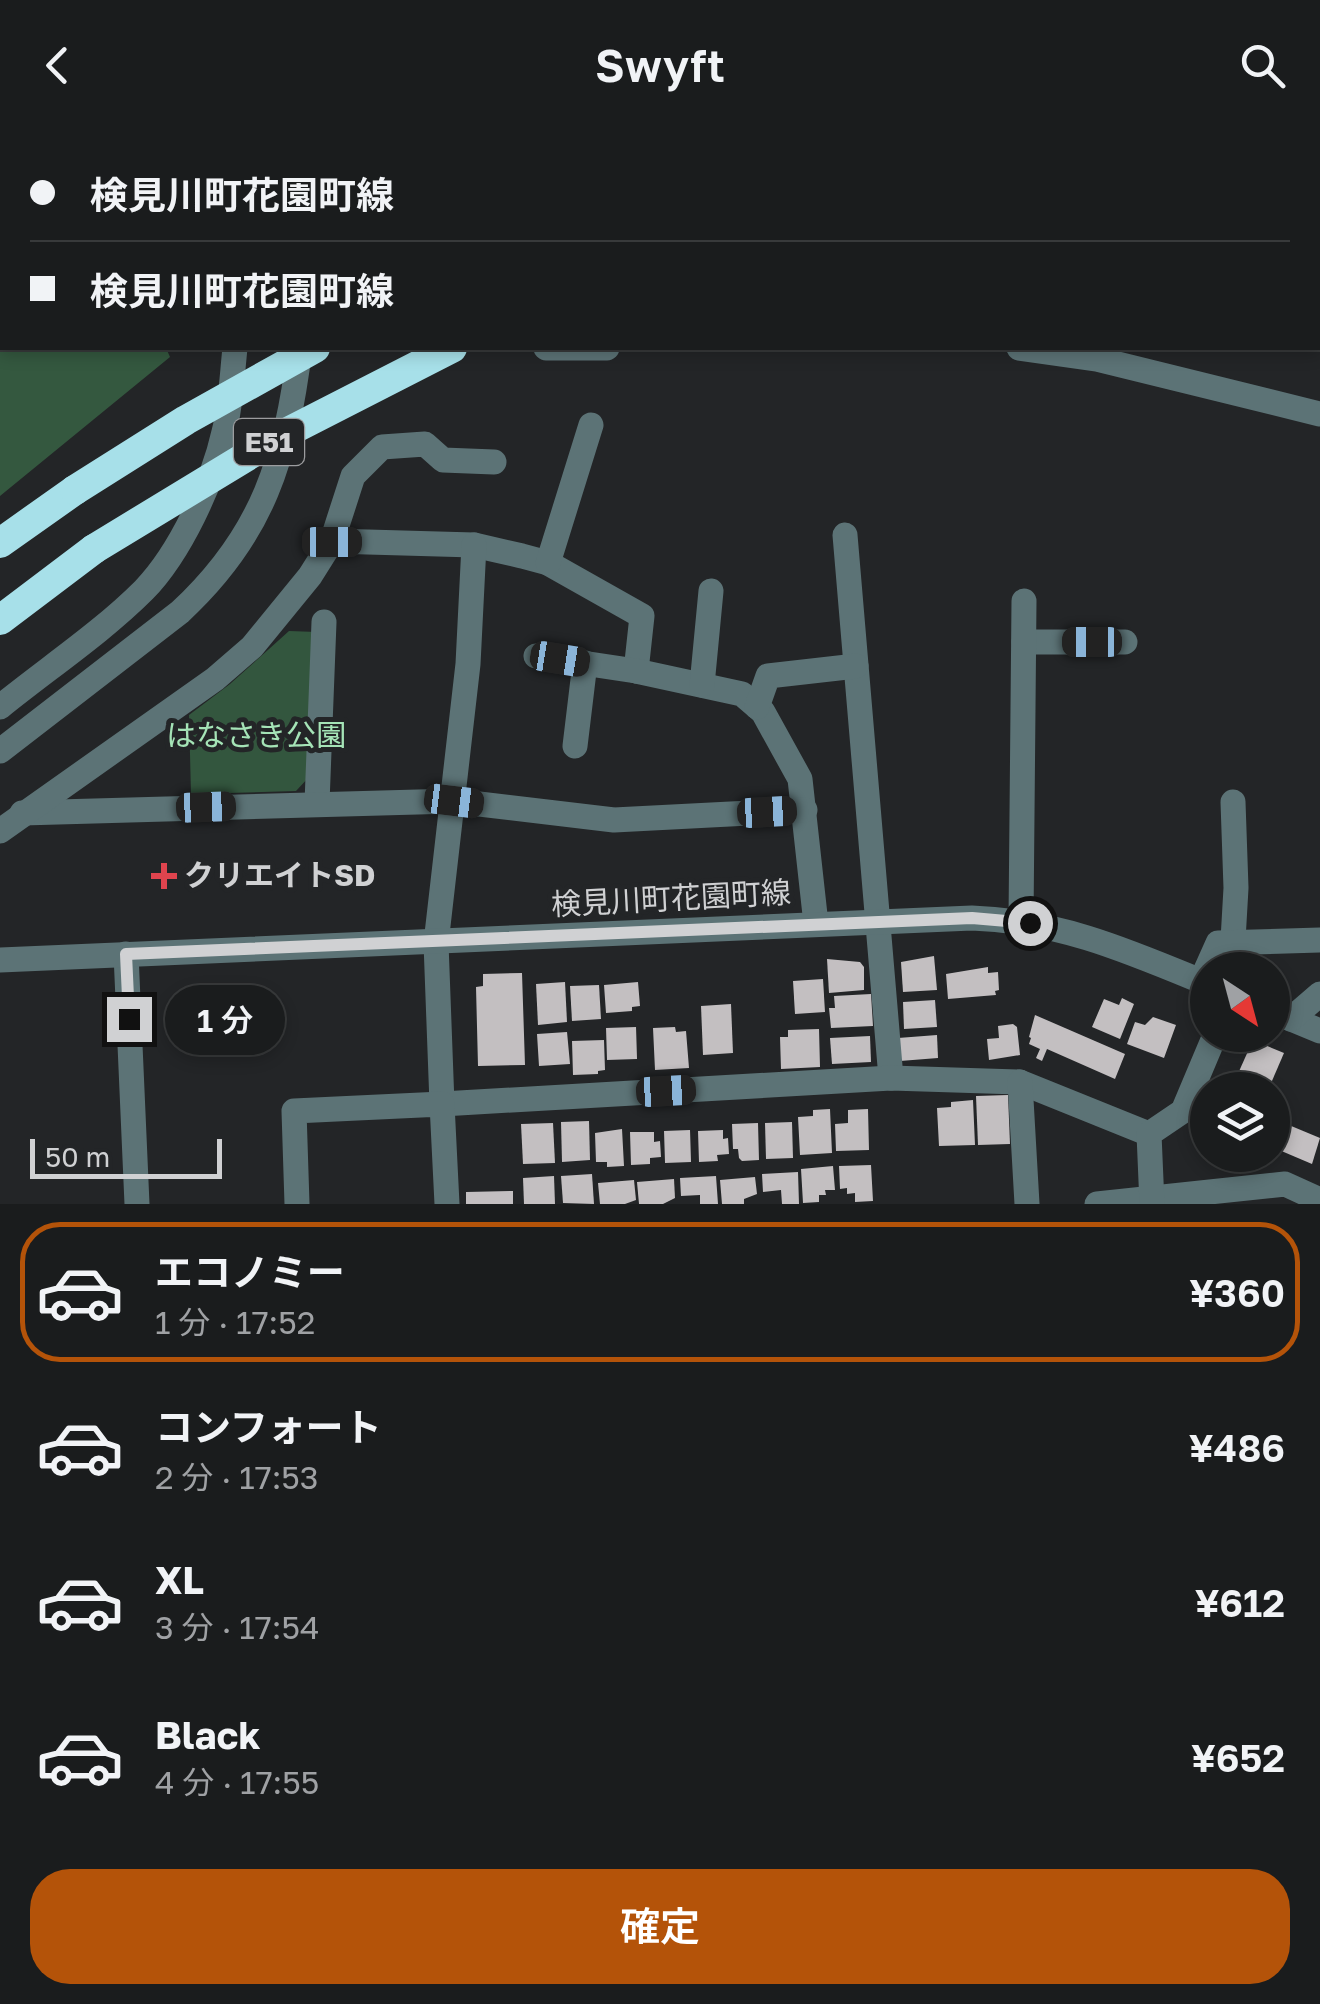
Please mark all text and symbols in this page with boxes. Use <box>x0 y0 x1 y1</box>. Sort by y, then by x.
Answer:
icon: back <box>30 38 85 93</box>
text: Swyft <box>595 38 725 92</box>
icon: search <box>1235 38 1290 93</box>
text: 検見川町花園町線 <box>90 172 394 217</box>
text: 検見川町花園町線 <box>90 268 394 313</box>
road number: E51 <box>234 419 304 465</box>
car <box>302 527 362 557</box>
car <box>1062 627 1122 657</box>
car <box>528 639 592 679</box>
park label: はなさき公園 <box>166 717 346 753</box>
car <box>422 782 486 820</box>
car <box>175 791 237 823</box>
car <box>736 795 798 829</box>
place label: クリエイトSD <box>184 857 376 893</box>
marker: クリエイトSD <box>153 865 175 887</box>
street label: 検見川町花園町線 <box>550 874 792 922</box>
route start <box>1008 901 1053 946</box>
north arrow <box>1190 952 1290 1052</box>
map controls <box>1190 952 1290 1172</box>
callout: 1 分 <box>164 984 284 1054</box>
route end <box>107 997 152 1042</box>
text: 1 分 <box>197 1001 253 1039</box>
button: layers <box>1190 1072 1290 1172</box>
car <box>635 1074 697 1108</box>
scale bar <box>30 1134 222 1178</box>
text: 50 m <box>45 1140 110 1173</box>
icon: car <box>35 1247 125 1337</box>
text: エコノミー <box>155 1249 345 1294</box>
text: ¥360 <box>1189 1270 1285 1315</box>
text: 1 分 · 17:52 <box>155 1303 315 1341</box>
icon: car <box>35 1402 125 1492</box>
text: コンフォート <box>155 1404 382 1449</box>
text: ¥486 <box>1189 1425 1285 1470</box>
text: 2 分 · 17:53 <box>155 1458 319 1496</box>
icon: car <box>35 1557 125 1647</box>
text: XL <box>155 1557 204 1602</box>
text: ¥612 <box>1195 1580 1285 1625</box>
text: 3 分 · 17:54 <box>155 1608 319 1646</box>
icon: car <box>35 1712 125 1802</box>
text: Black <box>155 1712 260 1757</box>
text: ¥652 <box>1191 1735 1285 1780</box>
text: 4 分 · 17:55 <box>155 1763 319 1801</box>
button: 確定 <box>30 1869 1290 1984</box>

